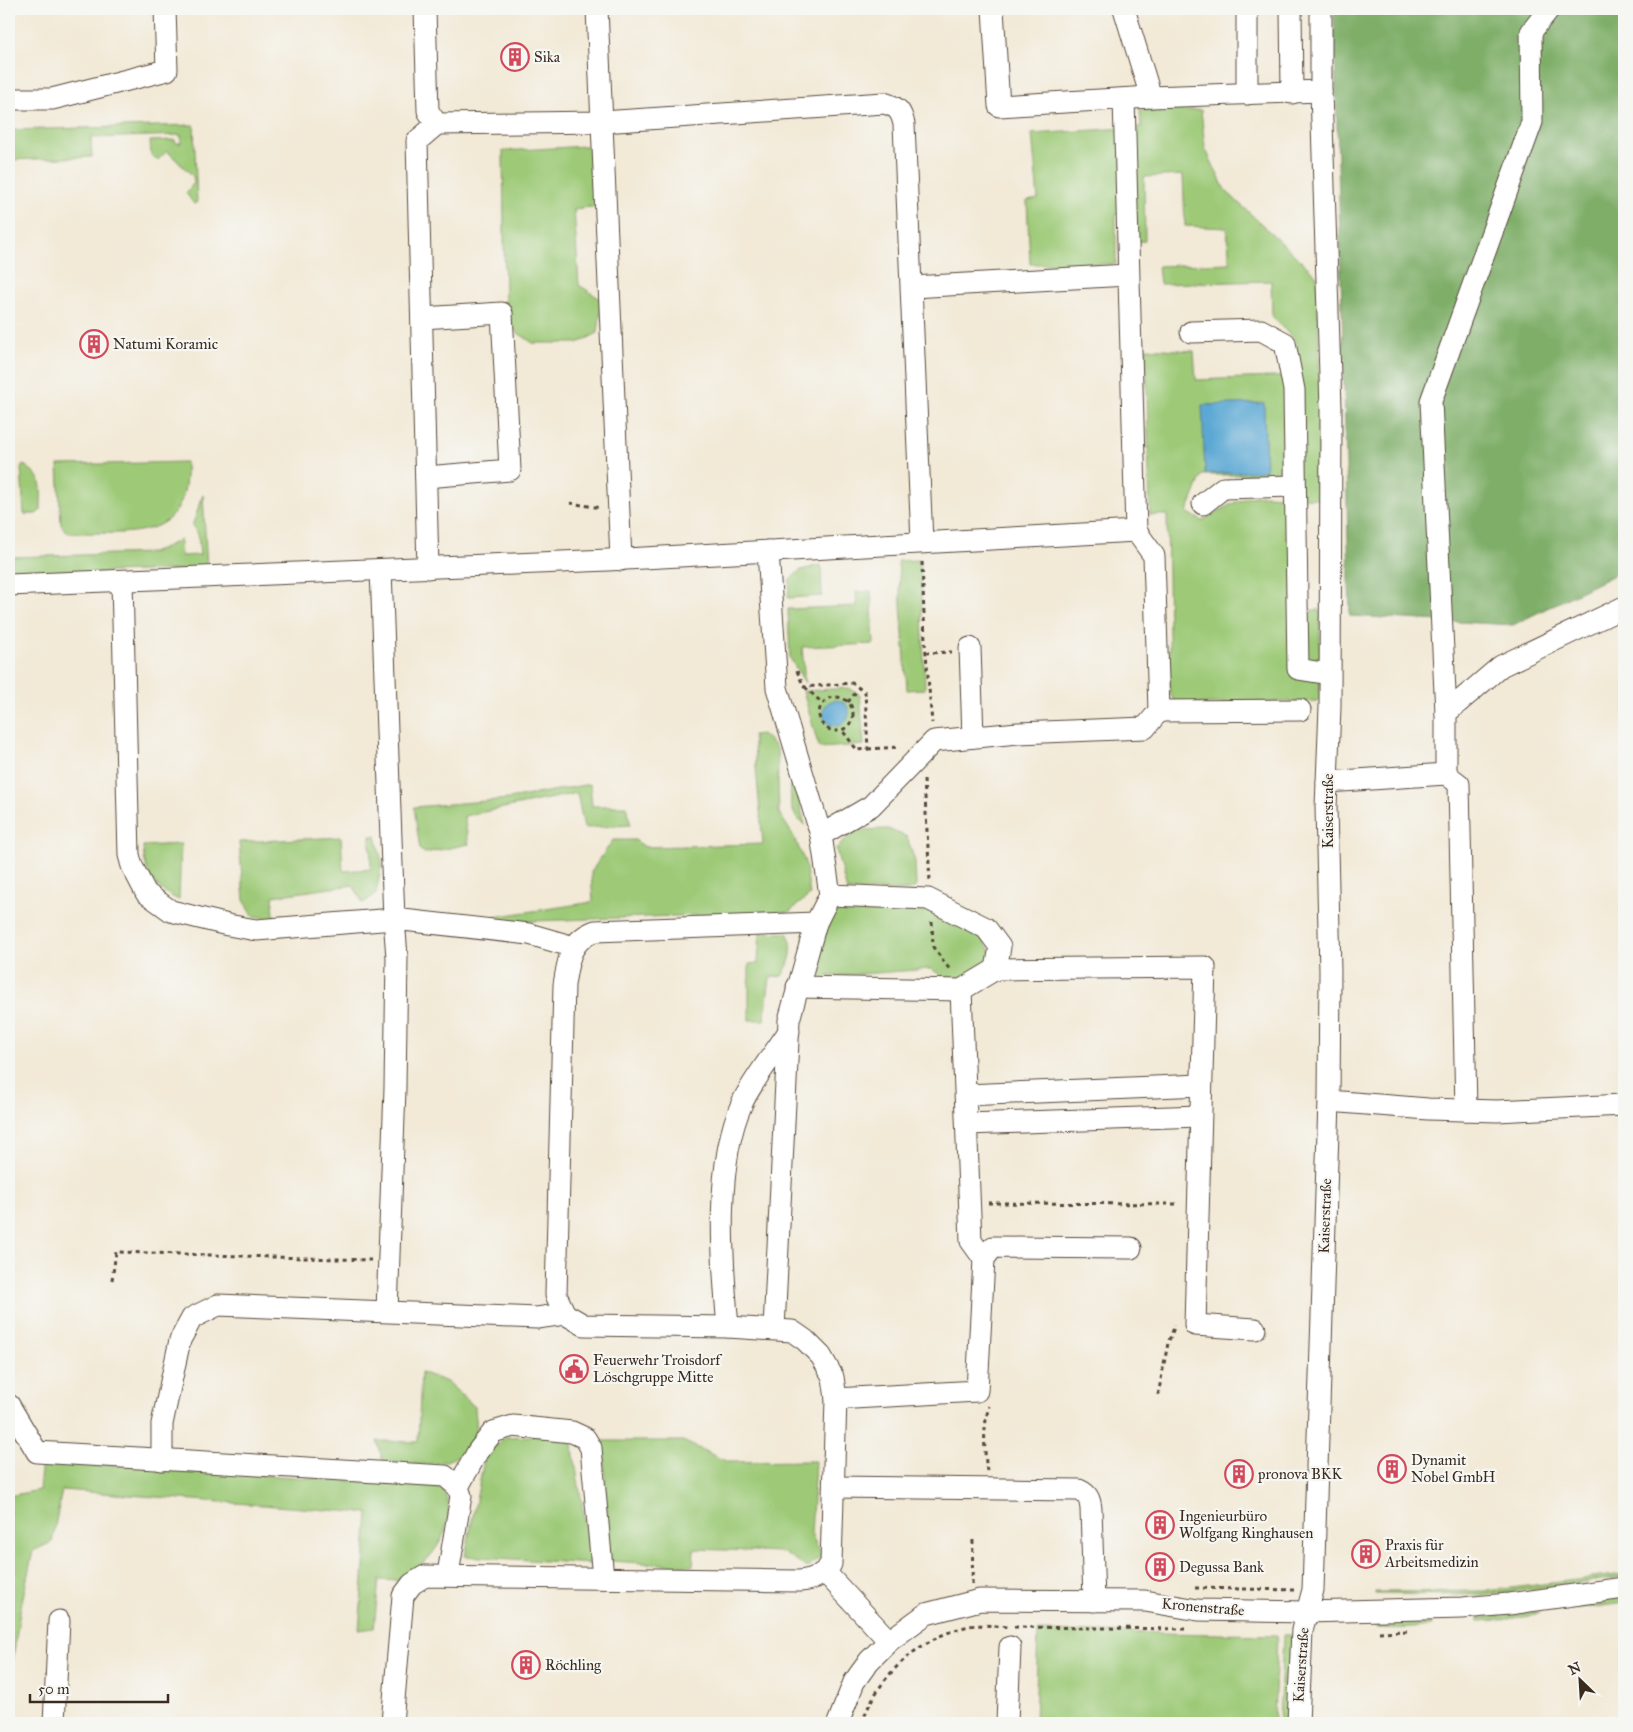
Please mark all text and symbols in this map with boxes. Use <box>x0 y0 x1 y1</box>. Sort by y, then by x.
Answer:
building icon: Sika <box>500 42 530 72</box>
place label: Sika <box>534 48 561 66</box>
building icon: Natumi Koramic <box>79 329 109 359</box>
place label: Natumi Koramic <box>113 335 218 353</box>
street label: Kaiserstraße <box>1319 773 1337 849</box>
street label: Kaiserstraße <box>1315 1178 1335 1254</box>
place label: Feuerwehr Troisdorf Löschgruppe Mitte <box>593 1351 723 1386</box>
public building icon: Feuerwehr Troisdorf Löschgruppe Mitte <box>559 1354 589 1384</box>
place label: Dynamit Nobel GmbH <box>1411 1451 1495 1486</box>
building icon: Dynamit Nobel GmbH <box>1377 1454 1407 1484</box>
building icon: pronova BKK <box>1224 1459 1254 1489</box>
place label: pronova BKK <box>1257 1465 1342 1483</box>
place label: Ingenieurbüro Wolfgang Ringhausen <box>1179 1507 1313 1542</box>
building icon: Ingenieurbüro Wolfgang Ringhausen <box>1145 1510 1175 1540</box>
place label: Praxis für Arbeitsmedizin <box>1384 1536 1479 1571</box>
building icon: Praxis für Arbeitsmedizin <box>1351 1539 1381 1569</box>
building icon: Degussa Bank <box>1145 1552 1175 1582</box>
place label: Degussa Bank <box>1179 1558 1264 1576</box>
street label: Kronenstraße <box>1161 1594 1245 1620</box>
street label: Kaiserstraße <box>1289 1627 1313 1703</box>
building icon: Röchling <box>511 1650 541 1680</box>
north arrow <box>1556 1654 1606 1704</box>
place label: Röchling <box>545 1656 602 1674</box>
text: N <box>1566 1658 1584 1679</box>
scale bar <box>30 1672 168 1704</box>
text: 50 m <box>38 1680 70 1698</box>

